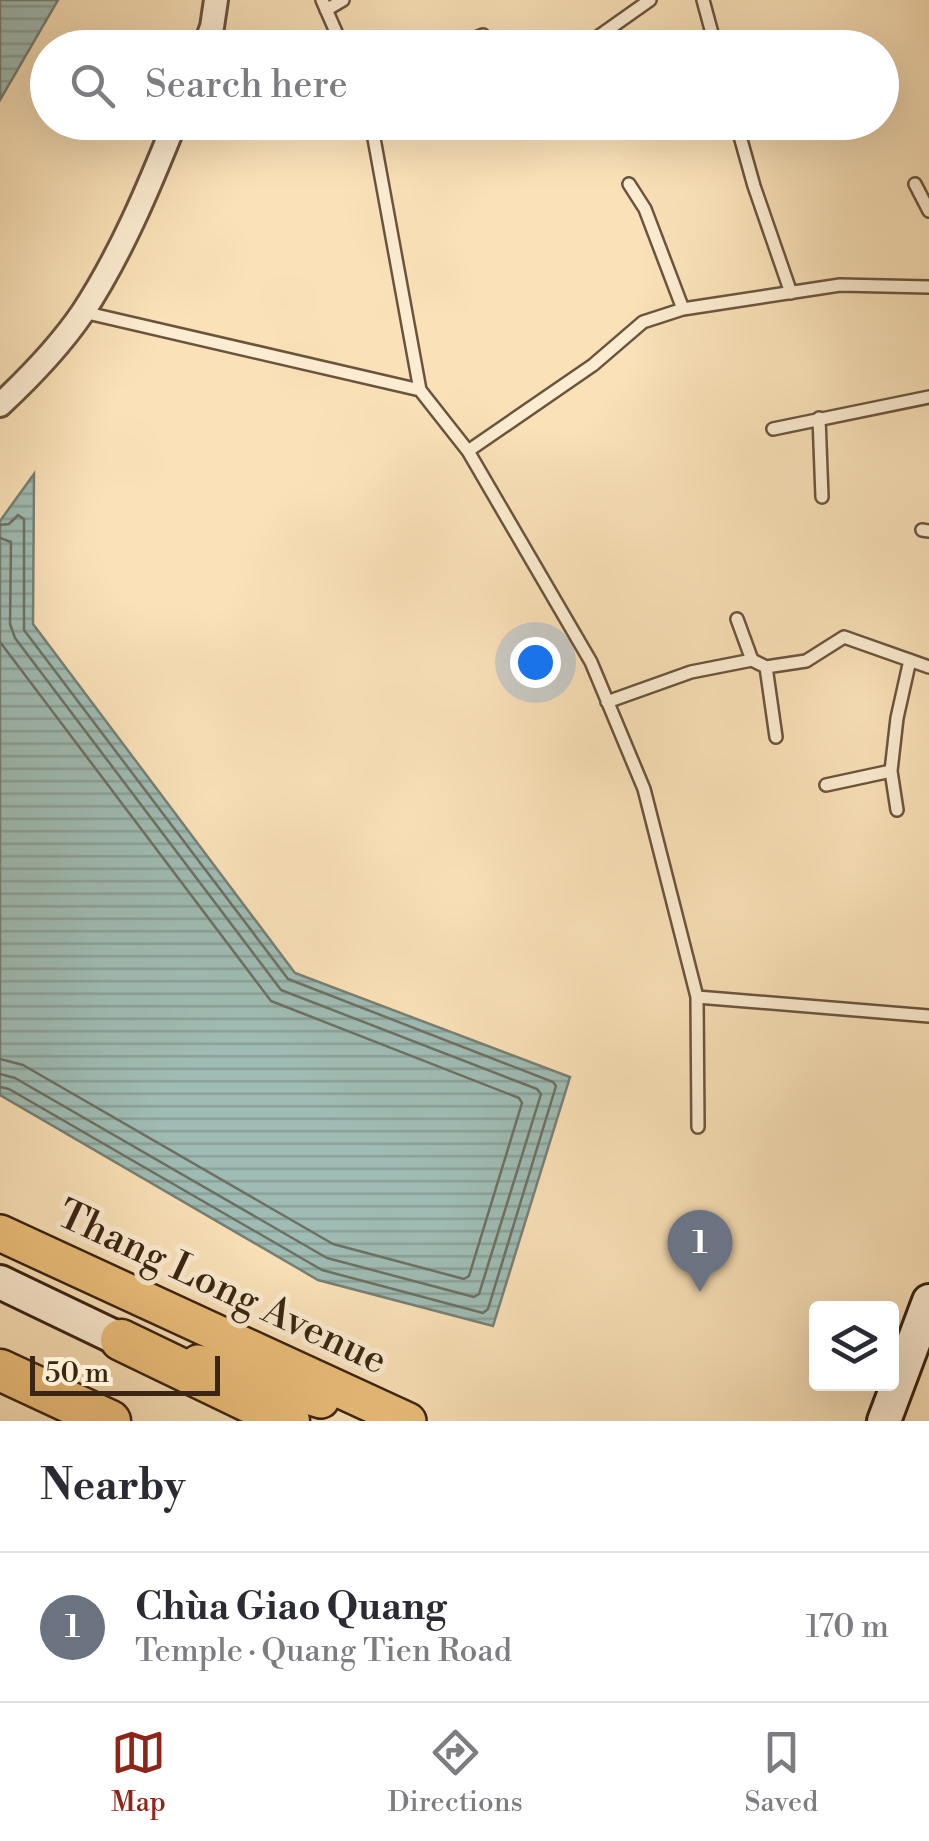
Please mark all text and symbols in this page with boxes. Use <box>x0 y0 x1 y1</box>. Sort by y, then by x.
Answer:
search box <box>30 30 899 140</box>
icon: search <box>65 58 120 113</box>
text: Search here <box>145 62 348 109</box>
your location <box>510 637 561 688</box>
street label: Thang Long Avenue <box>49 1190 395 1387</box>
pin: 1 <box>668 1210 732 1292</box>
map controls <box>809 1301 899 1391</box>
button: layers <box>809 1301 899 1391</box>
scale bar <box>30 1351 220 1396</box>
text: 50 m <box>45 1356 109 1391</box>
text: Nearby <box>40 1460 185 1513</box>
text: Chùa Giao Quang <box>135 1584 447 1631</box>
text: 1 <box>65 1607 80 1647</box>
text: 170 m <box>806 1607 889 1647</box>
text: Temple · Quang Tien Road <box>135 1631 512 1671</box>
tab: Map <box>111 1725 166 1820</box>
tab: Directions <box>388 1725 523 1820</box>
tab: Saved <box>745 1725 818 1820</box>

